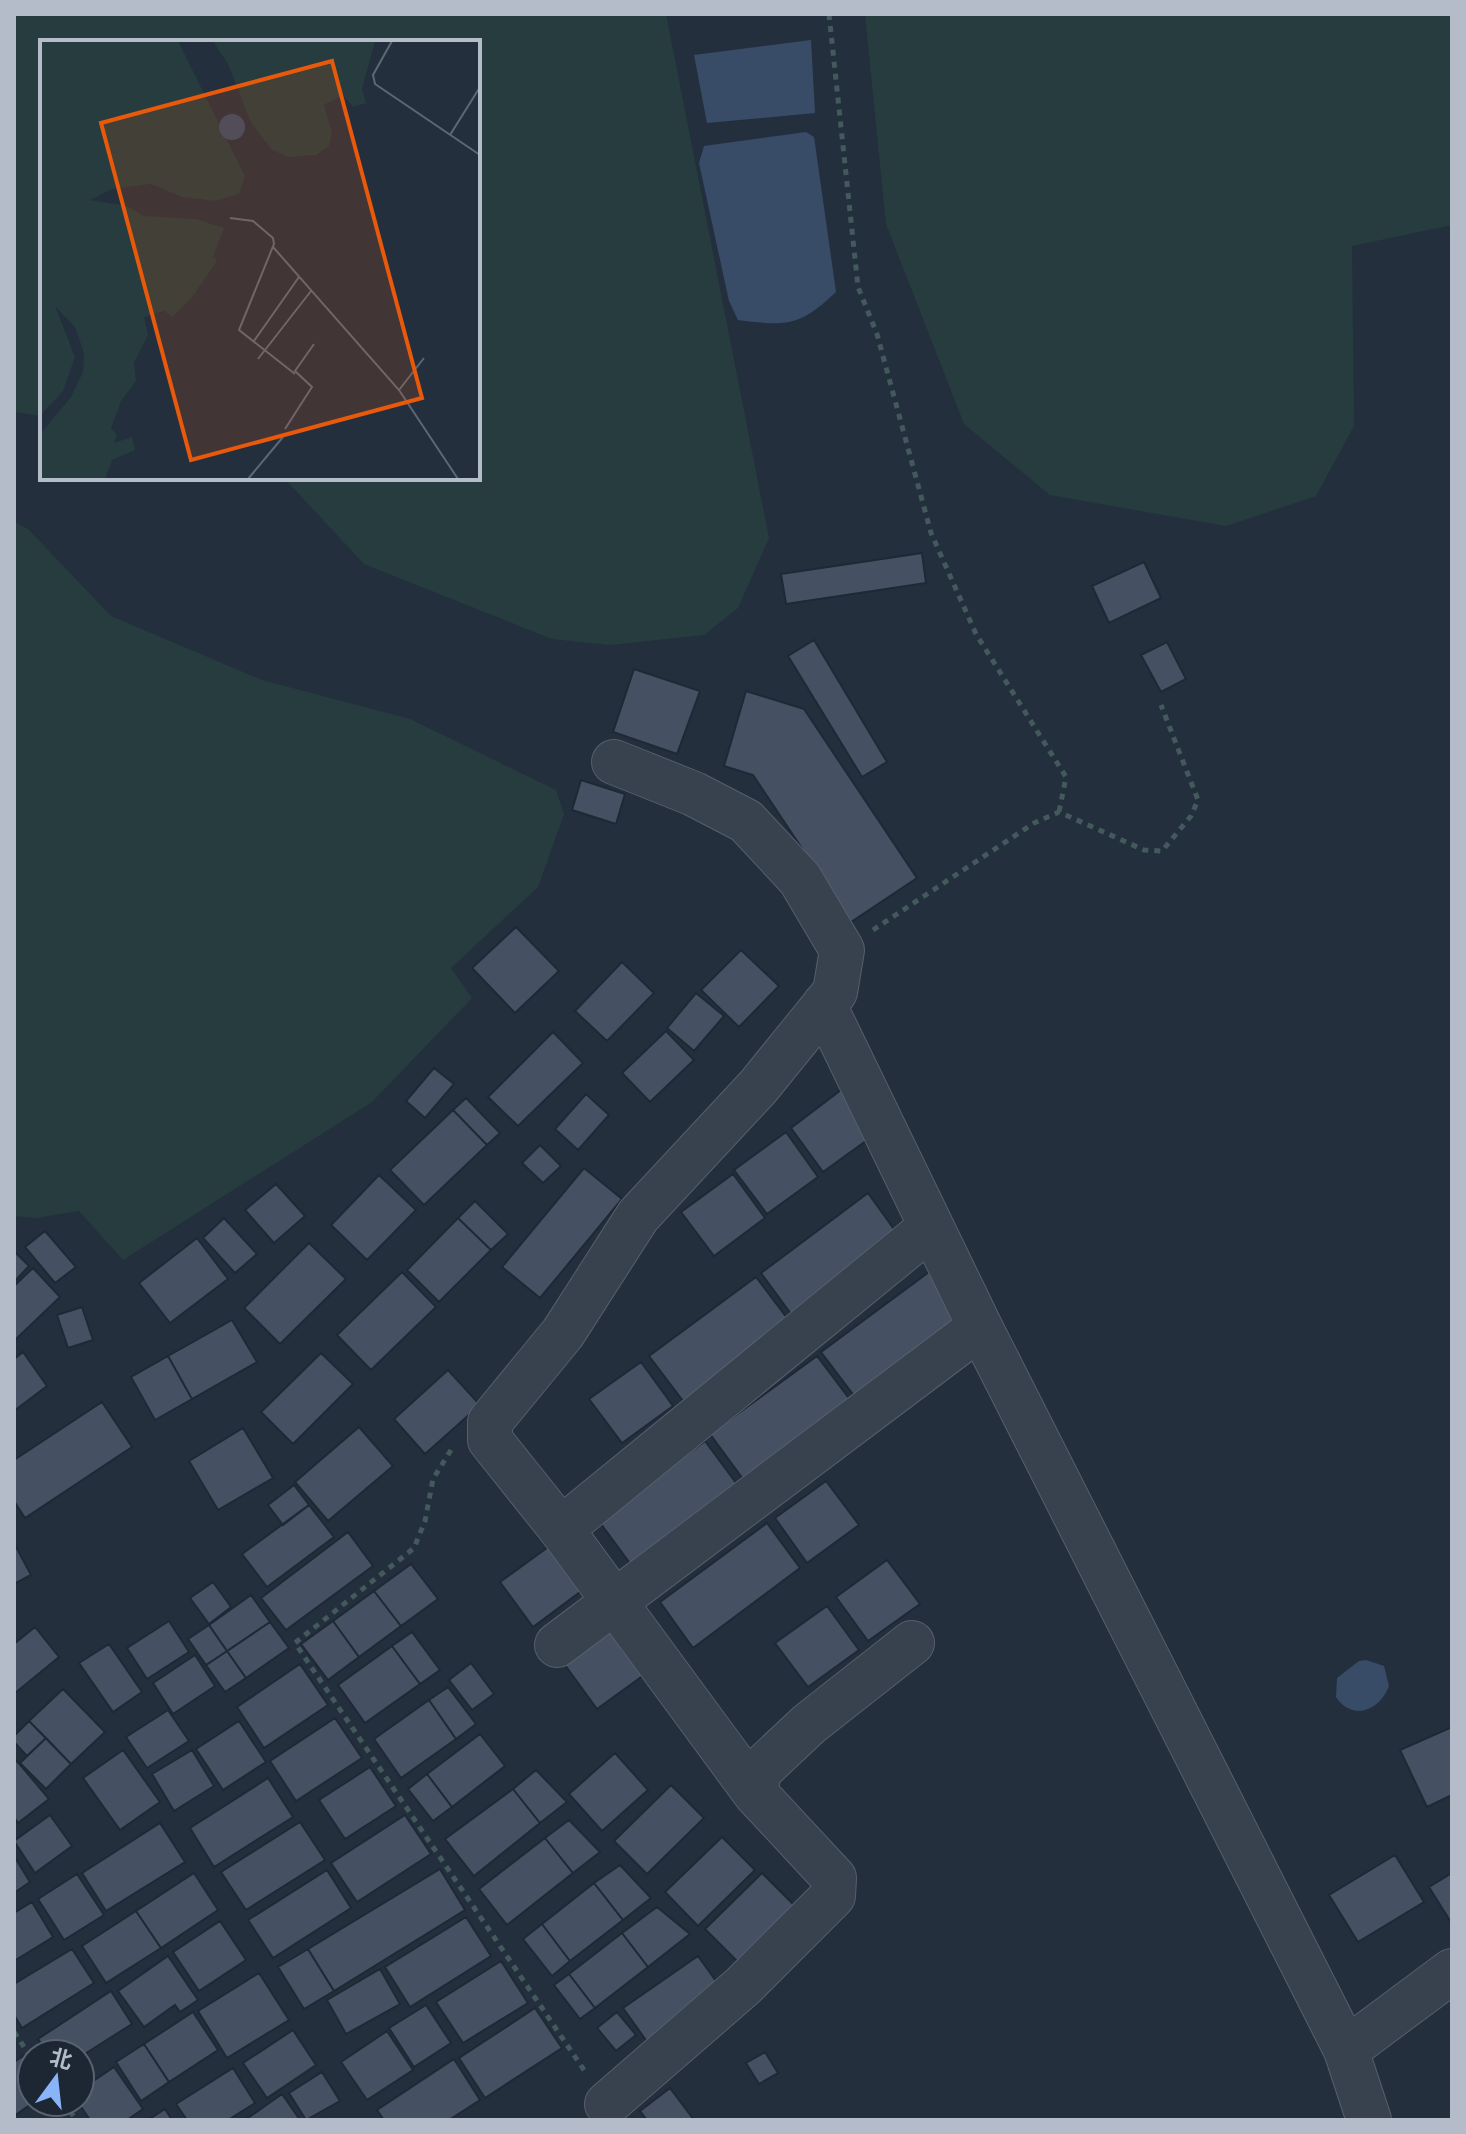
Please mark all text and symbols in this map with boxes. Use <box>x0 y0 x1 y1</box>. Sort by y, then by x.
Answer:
inset map <box>40 40 480 480</box>
north arrow <box>16 2038 96 2118</box>
text: 北 <box>47 2044 75 2074</box>

